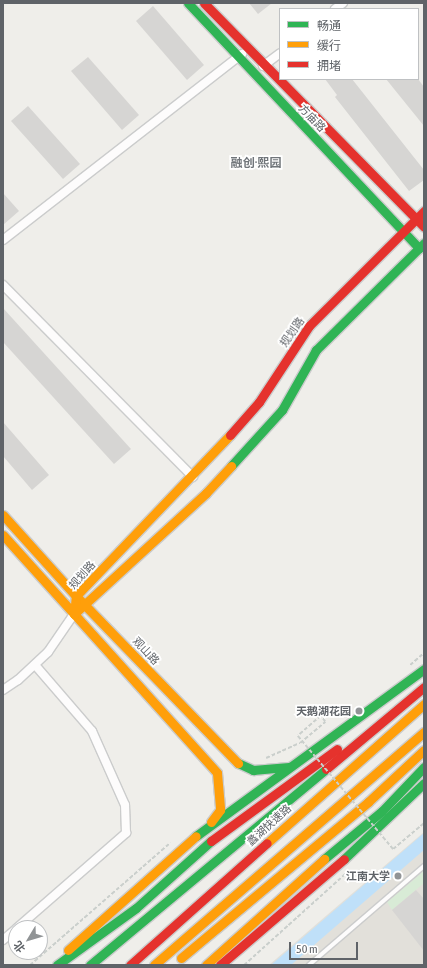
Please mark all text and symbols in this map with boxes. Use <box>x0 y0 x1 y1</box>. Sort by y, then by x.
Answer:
legend <box>279 8 419 80</box>
text: 畅通 <box>317 19 341 33</box>
text: 缓行 <box>317 39 341 53</box>
text: 拥堵 <box>317 59 341 73</box>
street label: 方庙路 <box>296 102 328 134</box>
district label: 融创·熙园 <box>231 157 281 171</box>
street label: 规划路 <box>277 315 307 349</box>
street label: 规划路 <box>66 558 98 592</box>
street label: 观山路 <box>130 634 162 668</box>
place label: 天鹅湖花园 <box>296 704 351 718</box>
marker: 天鹅湖花园 <box>354 706 364 716</box>
street label: 蠡湖快速路 <box>244 802 294 848</box>
place label: 江南大学 <box>346 869 390 883</box>
marker: 江南大学 <box>393 871 403 881</box>
north arrow <box>8 920 48 960</box>
scale bar <box>291 934 360 960</box>
text: 北 <box>11 939 27 955</box>
text: 50 m <box>296 942 318 956</box>

